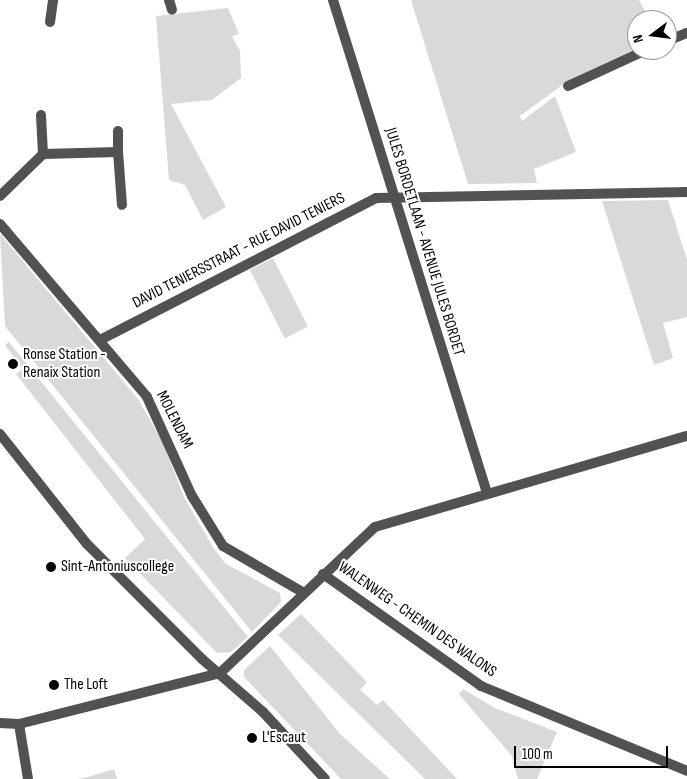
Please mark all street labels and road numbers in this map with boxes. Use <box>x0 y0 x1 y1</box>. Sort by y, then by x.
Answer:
street label: JULES BORDETLAAN - AVENUE JULES BORDET <box>380 126 468 358</box>
street label: DAVID TENIERSSTRAAT - RUE DAVID TENIERS <box>130 189 348 313</box>
street label: MOLENDAM <box>151 388 197 452</box>
street label: WALENWEG - CHEMIN DES WALONS <box>334 558 500 682</box>

